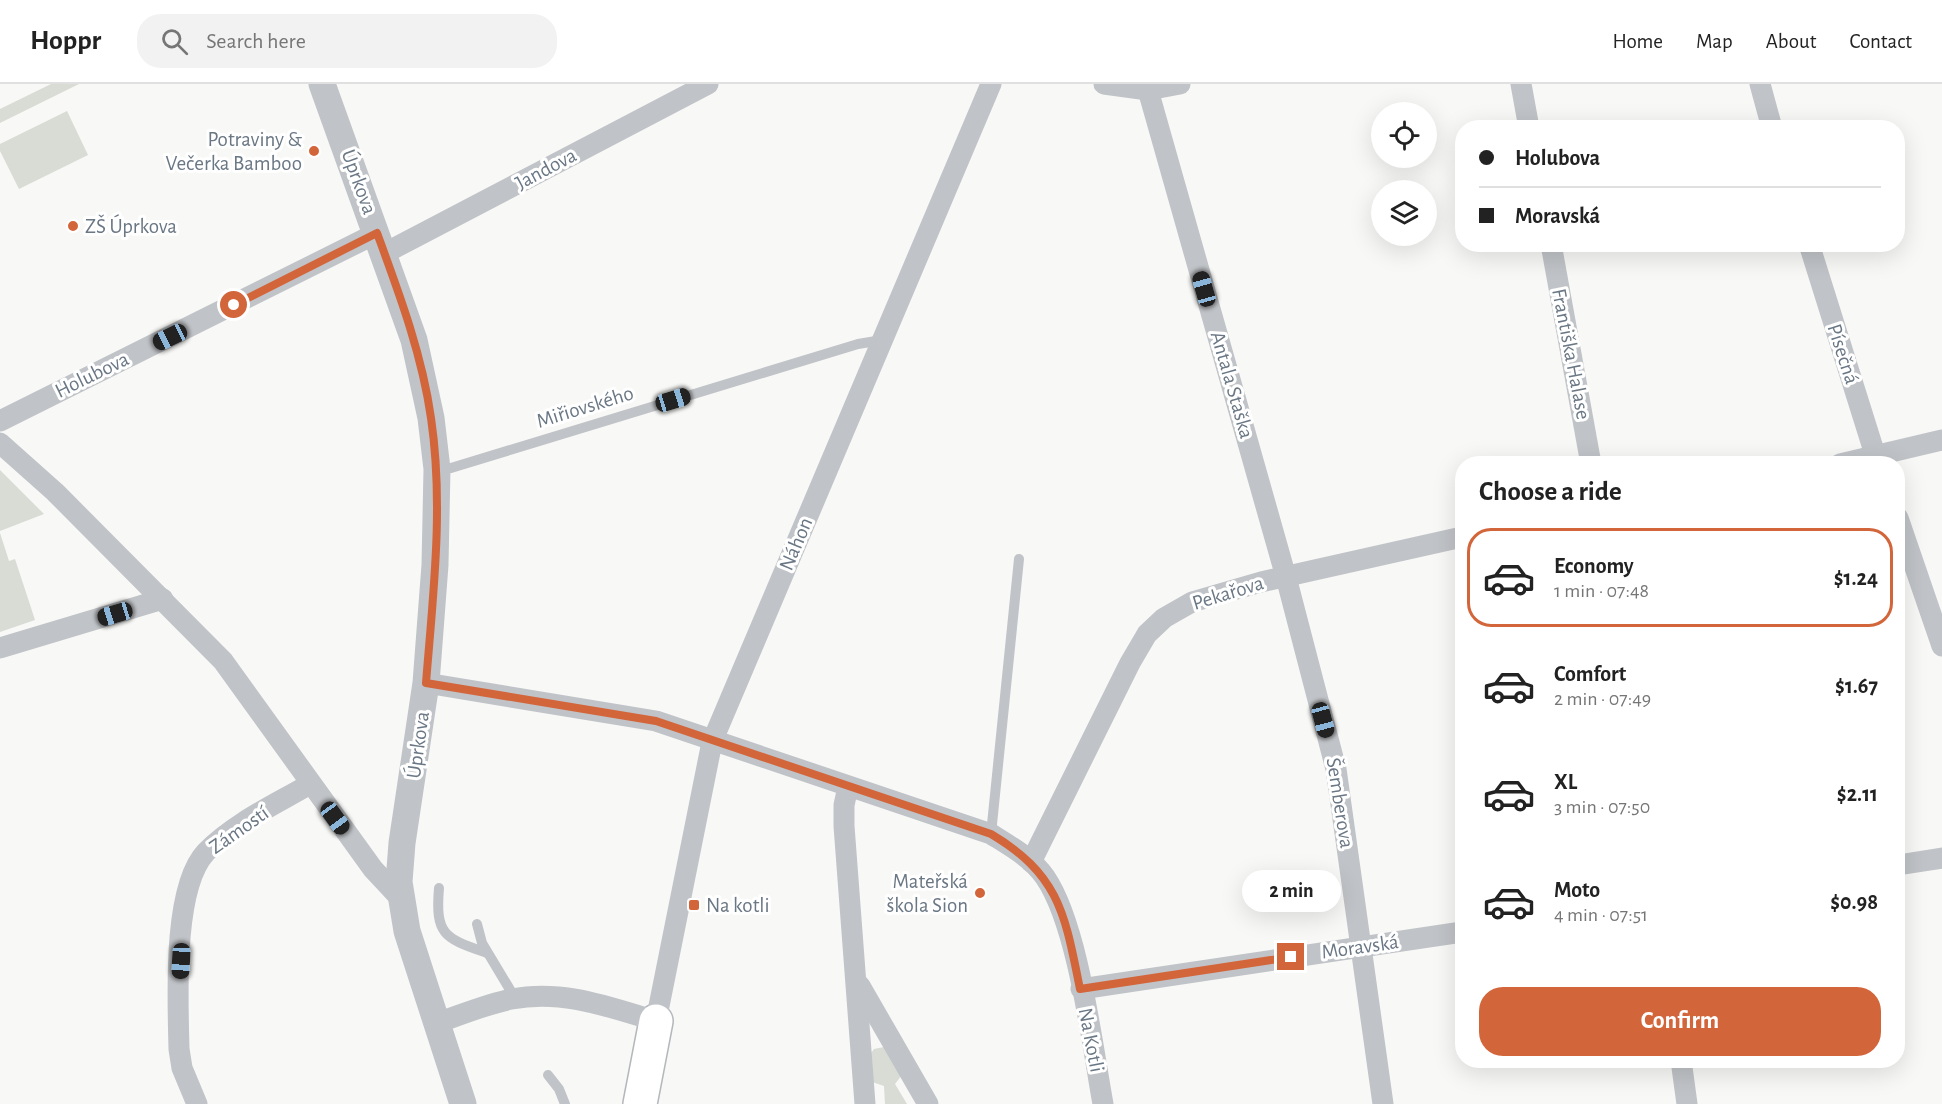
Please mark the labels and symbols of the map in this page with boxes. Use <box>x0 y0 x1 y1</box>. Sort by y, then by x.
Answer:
place label: Potraviny & Večerka Bamboo <box>166 129 302 174</box>
marker: Potraviny & Večerka Bamboo <box>307 144 321 158</box>
street label: Jandova <box>512 144 580 194</box>
street label: Úprkova <box>338 146 382 218</box>
place label: ZŠ Úprkova <box>85 214 177 237</box>
marker: ZŠ Úprkova <box>66 219 80 233</box>
car <box>1190 269 1218 309</box>
street label: Františka Halase <box>1548 287 1594 421</box>
route start <box>220 291 247 318</box>
car <box>150 321 190 353</box>
street label: Písečná <box>1823 321 1863 387</box>
street label: Antala Staška <box>1207 329 1257 441</box>
street label: Holubova <box>52 348 132 402</box>
street label: Miřiovského <box>534 382 636 432</box>
car <box>653 386 693 414</box>
street label: Náhon <box>775 514 817 574</box>
street label: Pekařova <box>1190 572 1266 614</box>
car <box>95 600 135 628</box>
car <box>1310 700 1336 740</box>
street label: Úprkova <box>401 710 433 780</box>
street label: Šemberova <box>1322 756 1360 850</box>
car <box>317 798 353 838</box>
street label: Zámostí <box>205 802 273 858</box>
callout: 2 min <box>1242 870 1340 912</box>
place label: Mateřská škola Sion <box>886 871 968 916</box>
marker: Mateřská škola Sion <box>973 886 987 900</box>
place label: Na kotli <box>706 895 770 916</box>
marker: Na kotli <box>687 898 701 912</box>
street label: Moravská <box>1320 931 1400 963</box>
car <box>171 943 191 979</box>
route end <box>1277 943 1304 970</box>
street label: Na Kotli <box>1074 1006 1108 1074</box>

